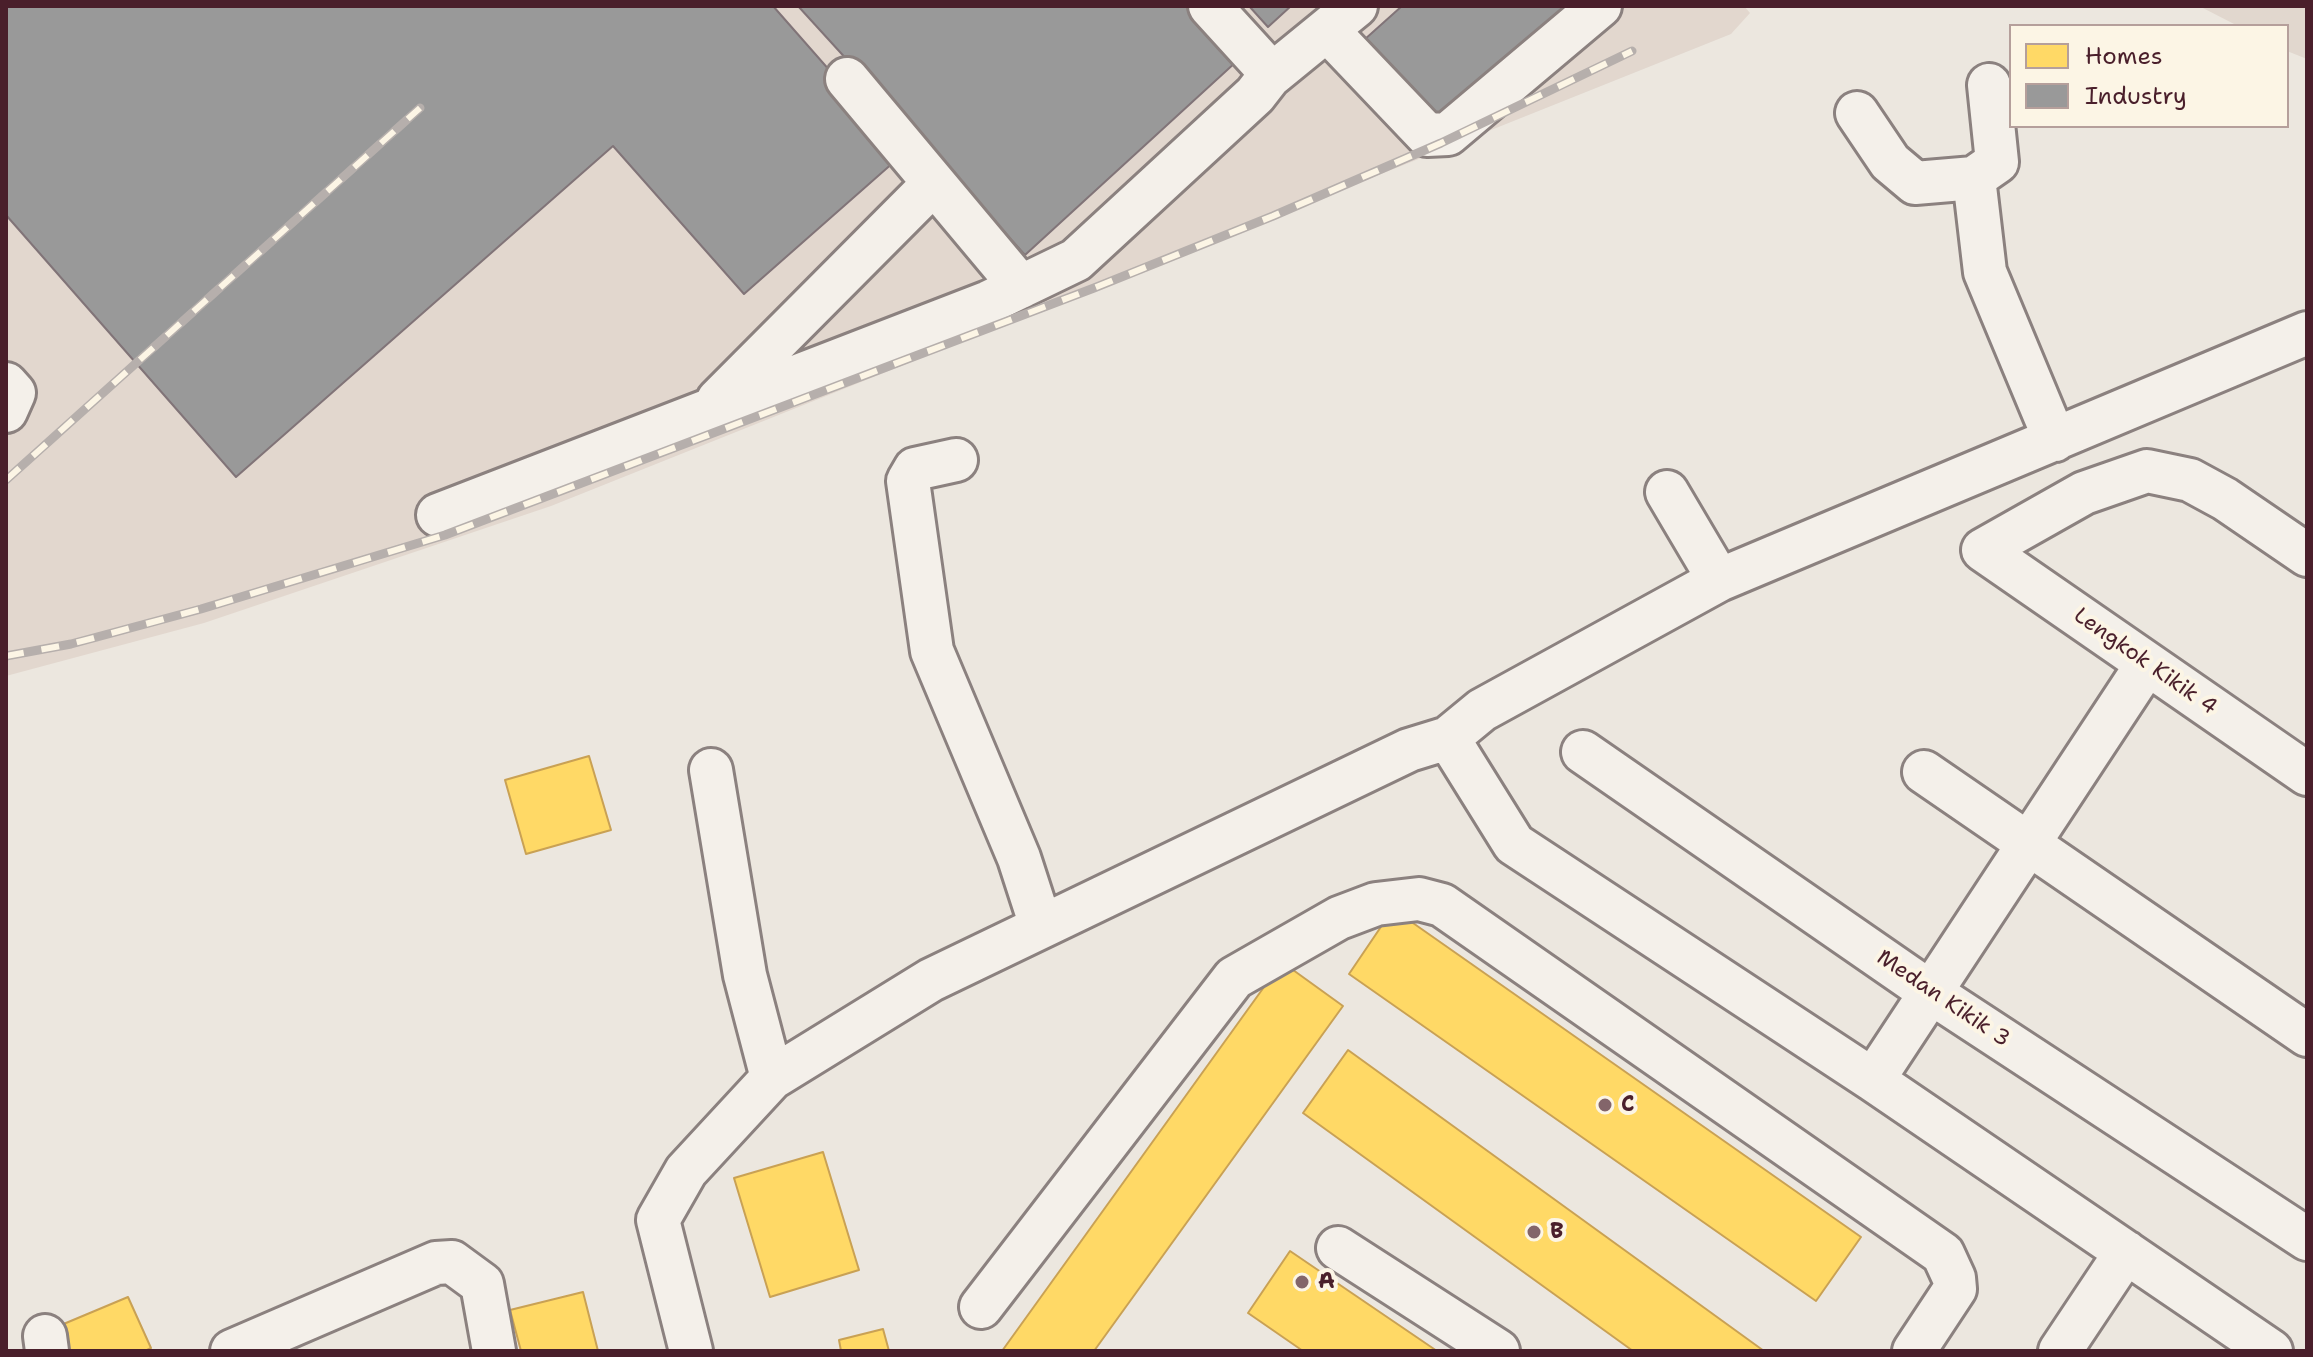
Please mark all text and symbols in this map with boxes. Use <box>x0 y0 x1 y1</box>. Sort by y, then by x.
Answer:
legend <box>2009 24 2289 128</box>
text: Homes <box>2085 40 2163 72</box>
text: Industry <box>2085 80 2187 112</box>
street label: Lengkok Kikik 4 <box>2068 603 2222 721</box>
street label: Medan Kikik 3 <box>1871 945 2015 1053</box>
place label: C <box>1621 1092 1635 1118</box>
marker: C <box>1596 1096 1614 1114</box>
place label: B <box>1550 1219 1564 1245</box>
marker: B <box>1525 1223 1543 1241</box>
place label: A <box>1318 1269 1335 1295</box>
marker: A <box>1293 1273 1311 1291</box>

